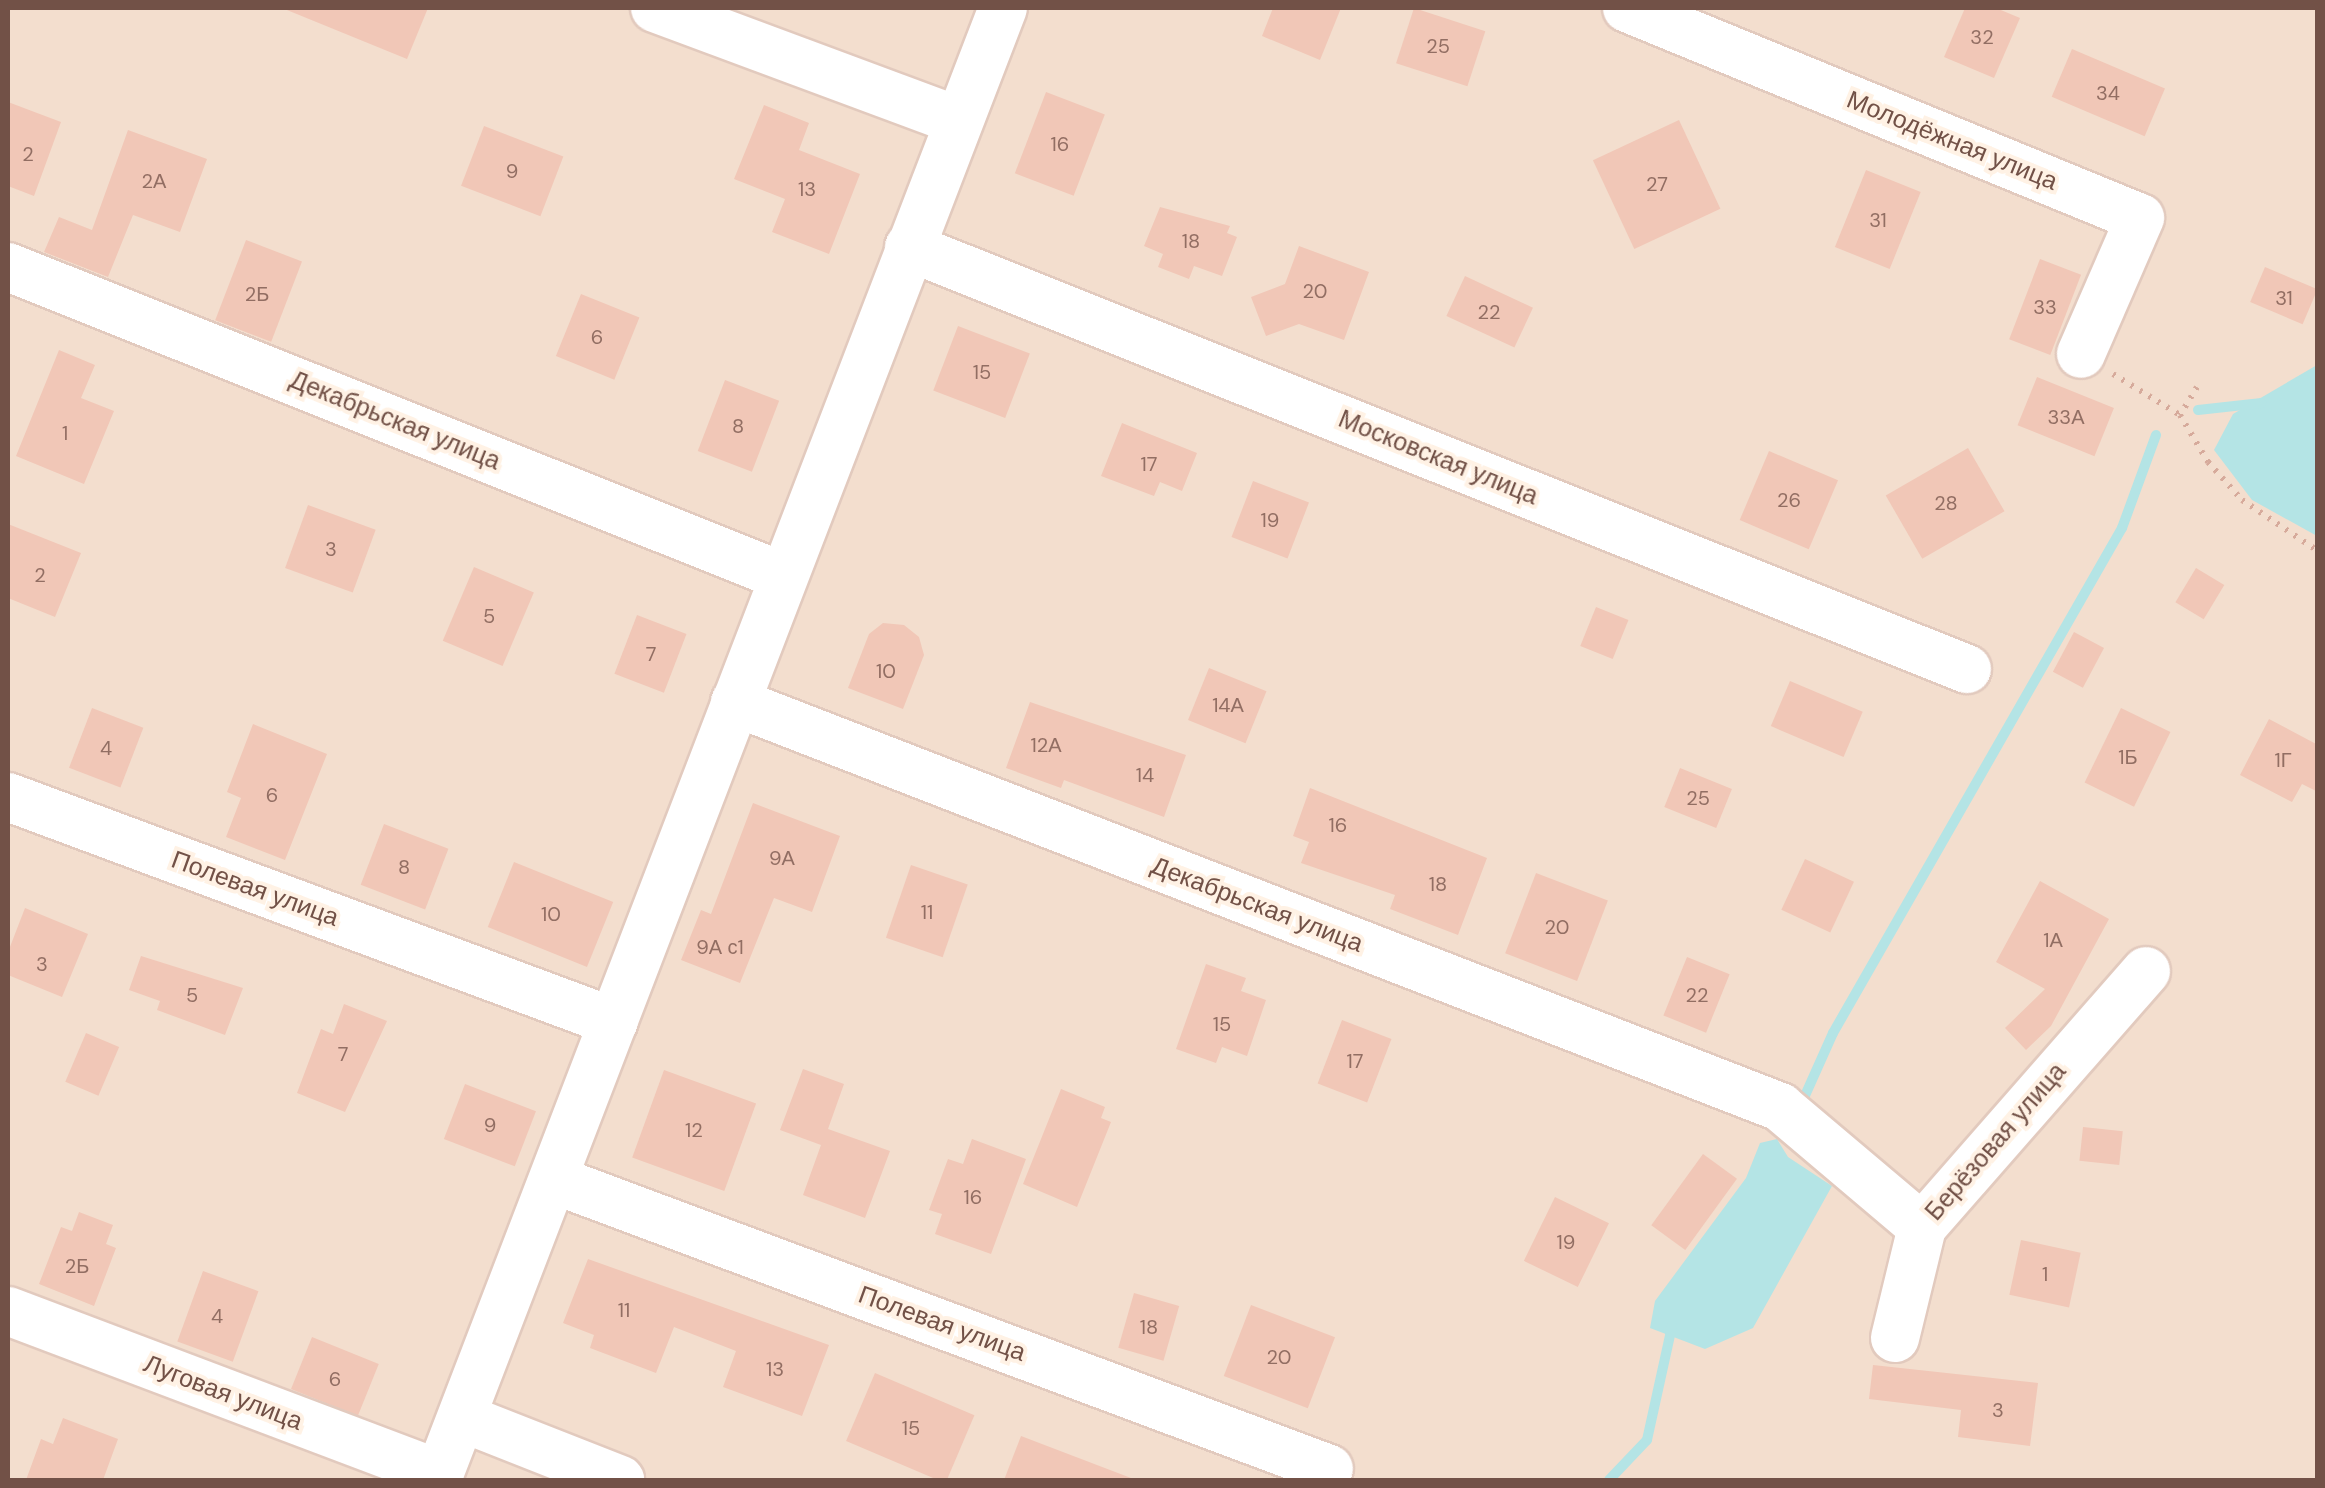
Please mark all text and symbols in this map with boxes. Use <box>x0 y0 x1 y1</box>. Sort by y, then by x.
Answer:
house number: 32 <box>1970 25 1994 49</box>
house number: 25 <box>1426 34 1450 58</box>
house number: 34 <box>2096 81 2120 105</box>
street label: Молодёжная улица <box>1842 85 2062 197</box>
house number: 16 <box>1051 132 1069 156</box>
house number: 2 <box>22 142 34 166</box>
house number: 9 <box>506 159 518 183</box>
house number: 2А <box>142 169 166 193</box>
house number: 27 <box>1646 172 1668 196</box>
house number: 13 <box>798 177 816 201</box>
house number: 31 <box>1869 208 1887 232</box>
house number: 18 <box>1182 229 1200 253</box>
house number: 20 <box>1303 279 1327 303</box>
house number: 2Б <box>245 282 269 306</box>
house number: 31 <box>2275 286 2293 310</box>
house number: 33 <box>2033 295 2057 319</box>
house number: 22 <box>1477 300 1501 324</box>
house number: 6 <box>591 325 603 349</box>
house number: 15 <box>973 360 991 384</box>
street label: Декабрьская улица <box>285 365 505 477</box>
street label: Московская улица <box>1334 404 1542 512</box>
house number: 33А <box>2048 405 2084 429</box>
house number: 8 <box>732 414 744 438</box>
house number: 1 <box>62 421 68 445</box>
house number: 17 <box>1141 452 1157 476</box>
house number: 26 <box>1777 488 1801 512</box>
house number: 28 <box>1934 491 1958 515</box>
house number: 19 <box>1261 508 1279 532</box>
house number: 3 <box>325 537 337 561</box>
house number: 2 <box>34 563 46 587</box>
house number: 5 <box>483 604 495 628</box>
house number: 7 <box>646 642 656 666</box>
house number: 10 <box>876 659 896 683</box>
house number: 14А <box>1212 693 1244 717</box>
house number: 12А <box>1030 733 1062 757</box>
house number: 4 <box>100 736 112 760</box>
house number: 1Б <box>2118 745 2138 769</box>
house number: 1Г <box>2274 748 2292 772</box>
house number: 14 <box>1136 763 1154 787</box>
house number: 6 <box>266 783 278 807</box>
house number: 25 <box>1686 786 1710 810</box>
house number: 16 <box>1329 813 1347 837</box>
street label: Полевая улица <box>167 845 343 933</box>
house number: 9А <box>769 846 795 870</box>
street label: Декабрьская улица <box>1147 851 1367 959</box>
house number: 8 <box>398 855 410 879</box>
house number: 18 <box>1429 872 1447 896</box>
house number: 11 <box>921 900 933 924</box>
house number: 10 <box>541 902 561 926</box>
house number: 20 <box>1545 915 1569 939</box>
house number: 1А <box>2043 928 2063 952</box>
house number: 9А с1 <box>696 935 744 959</box>
house number: 3 <box>36 952 48 976</box>
house number: 5 <box>186 983 198 1007</box>
house number: 22 <box>1685 983 1709 1007</box>
house number: 15 <box>1213 1012 1231 1036</box>
house number: 7 <box>338 1042 348 1066</box>
house number: 17 <box>1347 1049 1363 1073</box>
street label: Берёзовая улица <box>1919 1057 2073 1227</box>
house number: 9 <box>484 1113 496 1137</box>
house number: 12 <box>685 1118 703 1142</box>
house number: 16 <box>964 1185 982 1209</box>
house number: 19 <box>1557 1230 1575 1254</box>
house number: 2Б <box>65 1254 89 1278</box>
house number: 1 <box>2042 1262 2048 1286</box>
street label: Полевая улица <box>854 1280 1030 1368</box>
house number: 11 <box>618 1298 630 1322</box>
house number: 4 <box>211 1304 223 1328</box>
house number: 18 <box>1140 1315 1158 1339</box>
house number: 20 <box>1267 1345 1291 1369</box>
street label: Луговая улица <box>139 1349 307 1437</box>
house number: 13 <box>766 1357 784 1381</box>
house number: 6 <box>329 1367 341 1391</box>
house number: 3 <box>1992 1398 2004 1422</box>
house number: 15 <box>902 1416 920 1440</box>

